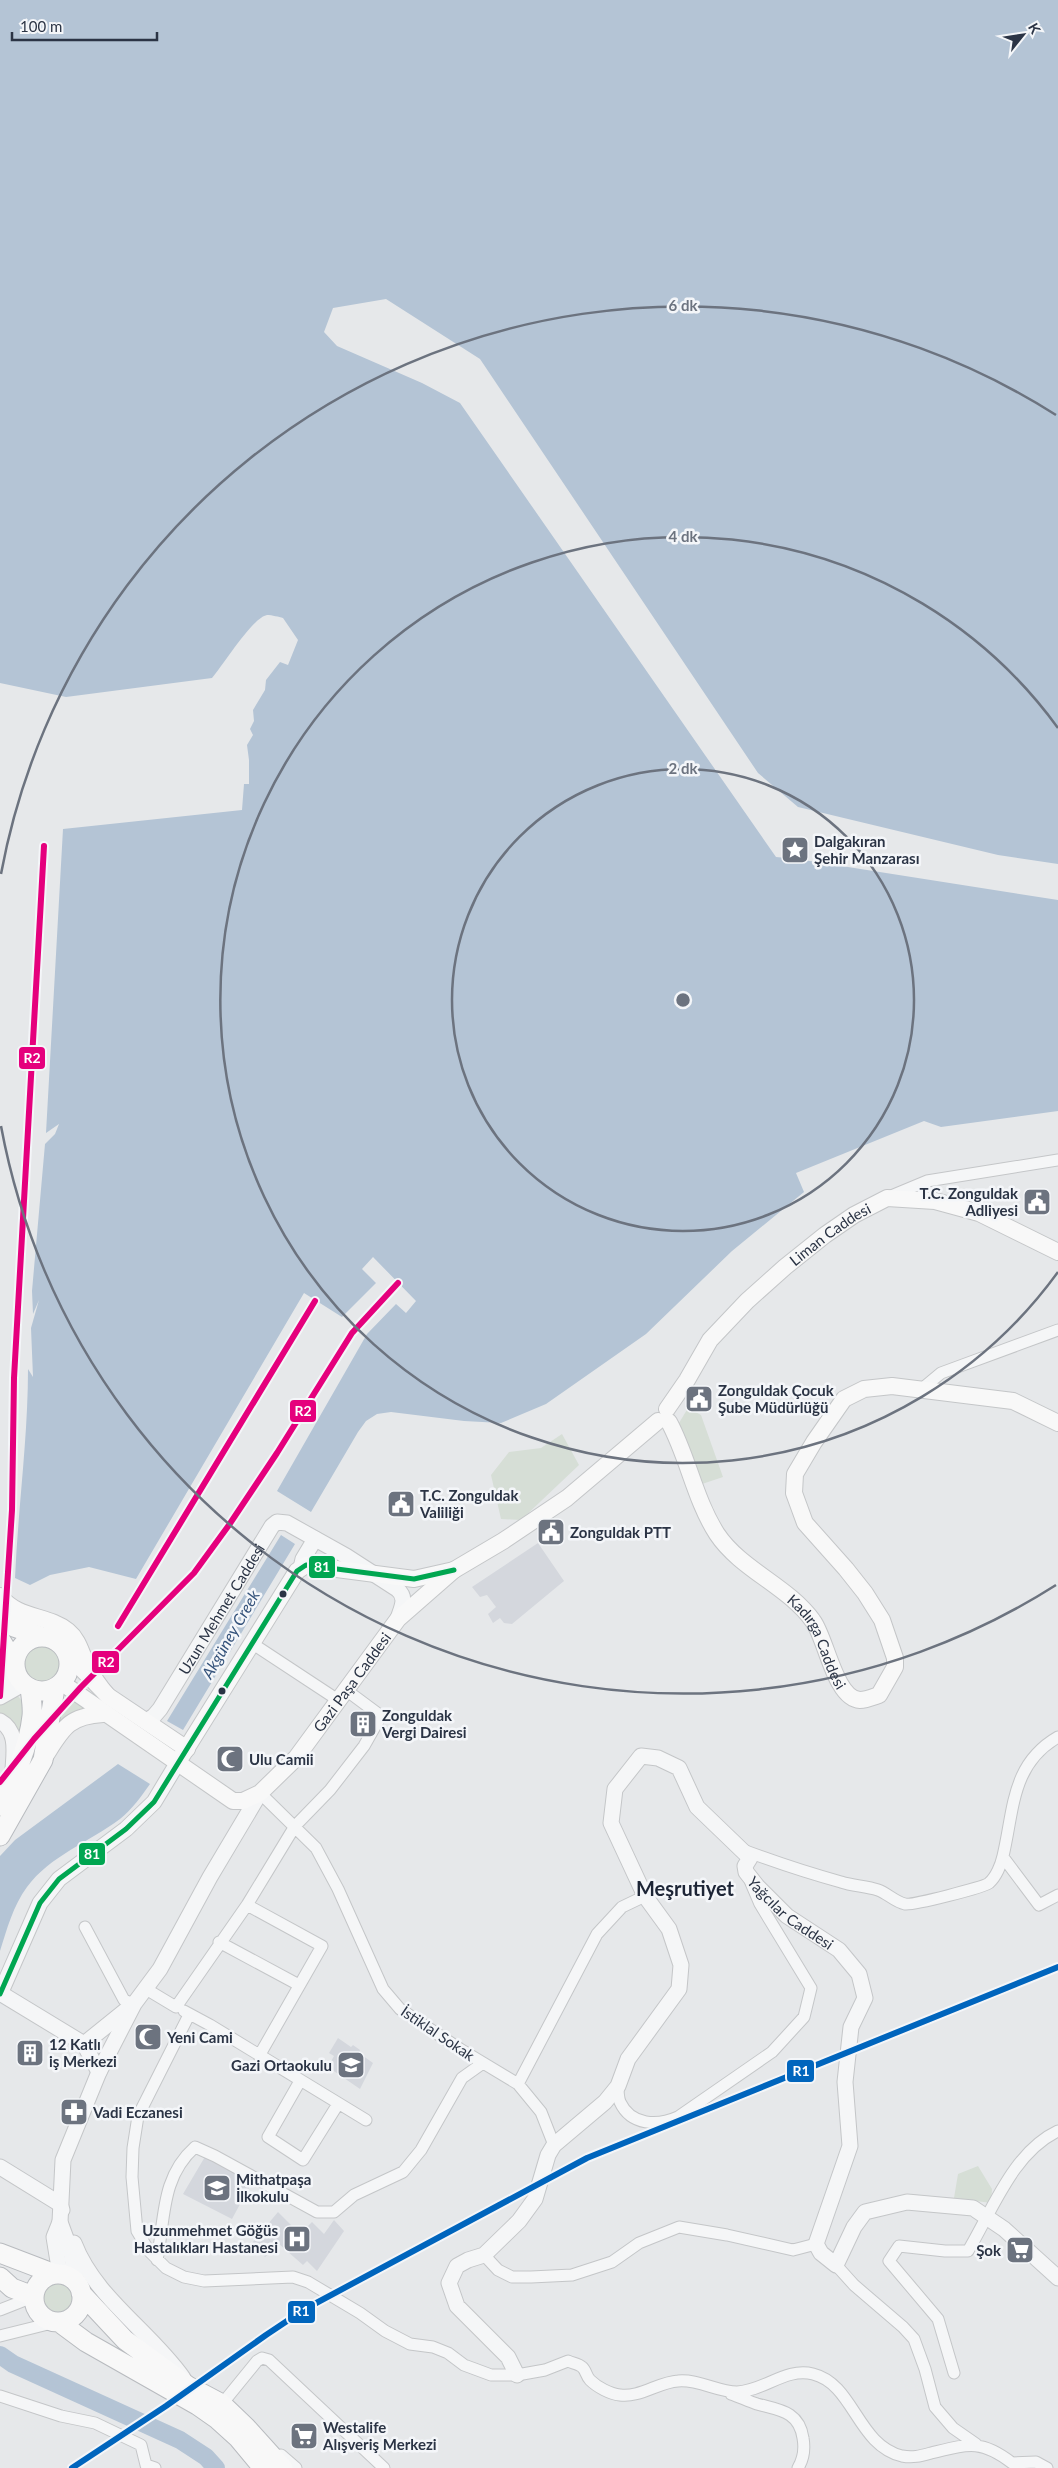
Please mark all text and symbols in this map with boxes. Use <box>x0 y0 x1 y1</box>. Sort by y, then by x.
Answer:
scale bar <box>12 10 158 42</box>
north arrow <box>998 10 1048 60</box>
text: 100 m <box>20 17 62 35</box>
text: K <box>1025 20 1045 37</box>
text: 6 dk <box>669 296 698 314</box>
text: 4 dk <box>669 527 698 545</box>
text: 2 dk <box>669 759 698 777</box>
place label: Dalgakıran Şehir Manzarası <box>814 832 920 867</box>
place icon: Dalgakıran Şehir Manzarası <box>780 835 810 865</box>
centre of rings <box>674 991 692 1009</box>
line badge: R2 <box>18 1046 46 1070</box>
text: R2 <box>23 1049 41 1066</box>
place label: T.C. Zonguldak Adliyesi <box>920 1184 1019 1219</box>
public building icon: T.C. Zonguldak Adliyesi <box>1022 1187 1052 1217</box>
street label: Liman Caddesi <box>786 1199 873 1269</box>
place label: Zonguldak Çocuk Şube Müdürlüğü <box>718 1381 835 1416</box>
public building icon: Zonguldak Çocuk Şube Müdürlüğü <box>684 1384 714 1414</box>
line badge: R2 <box>289 1399 317 1423</box>
text: R2 <box>294 1402 312 1419</box>
place label: T.C. Zonguldak Valiliği <box>419 1486 519 1521</box>
public building icon: T.C. Zonguldak Valiliği <box>386 1489 416 1519</box>
public building icon: Zonguldak PTT <box>536 1517 566 1547</box>
place label: Zonguldak PTT <box>570 1523 671 1541</box>
street label: Uzun Mehmet Caddesi <box>174 1540 268 1678</box>
line badge: 81 <box>308 1555 336 1579</box>
text: 81 <box>314 1558 330 1575</box>
water label: Akgüney Creek <box>197 1586 263 1682</box>
unlabelled marker <box>278 1589 288 1599</box>
street label: Kadırga Caddesi <box>784 1590 850 1692</box>
street label: Gazi Paşa Caddesi <box>309 1629 394 1735</box>
line badge: R2 <box>91 1650 120 1674</box>
text: R2 <box>97 1653 115 1670</box>
unlabelled marker <box>217 1686 227 1696</box>
place label: Zonguldak Vergi Dairesi <box>381 1706 467 1741</box>
building icon: Zonguldak Vergi Dairesi <box>348 1709 378 1739</box>
mosque icon: Ulu Camii <box>215 1744 245 1774</box>
place label: Ulu Camii <box>249 1750 314 1768</box>
line badge: 81 <box>78 1842 106 1866</box>
text: 81 <box>84 1845 100 1862</box>
street label: Yağcılar Caddesi <box>744 1873 837 1953</box>
district label: Meşrutiyet <box>636 1876 735 1900</box>
street label: İstiklal Sokak <box>398 2002 479 2064</box>
mosque icon: Yeni Cami <box>133 2022 163 2052</box>
place label: Yeni Cami <box>166 2028 233 2046</box>
place label: 12 Katlı iş Merkezi <box>49 2035 117 2070</box>
building icon: 12 Katlı iş Merkezi <box>15 2038 45 2068</box>
school or university icon: Gazi Ortaokulu <box>336 2050 366 2080</box>
place label: Gazi Ortaokulu <box>231 2056 332 2074</box>
line badge: R1 <box>786 2059 815 2083</box>
text: R1 <box>792 2062 810 2079</box>
pharmacy icon: Vadi Eczanesi <box>59 2097 89 2127</box>
place label: Vadi Eczanesi <box>92 2103 183 2121</box>
place label: Mithatpaşa İlkokulu <box>236 2170 311 2205</box>
school or university icon: Mithatpaşa İlkokulu <box>202 2173 232 2203</box>
place label: Uzunmehmet Göğüs Hastalıkları Hastanesi <box>134 2221 278 2256</box>
hospital icon: Uzunmehmet Göğüs Hastalıkları Hastanesi <box>282 2224 312 2254</box>
supermarket icon: Şok <box>1005 2235 1035 2265</box>
place label: Şok <box>976 2241 1002 2259</box>
line badge: R1 <box>287 2300 316 2324</box>
text: R1 <box>292 2302 310 2319</box>
place label: Westalife Alışveriş Merkezi <box>322 2418 437 2453</box>
supermarket icon: Westalife Alışveriş Merkezi <box>289 2421 319 2451</box>

